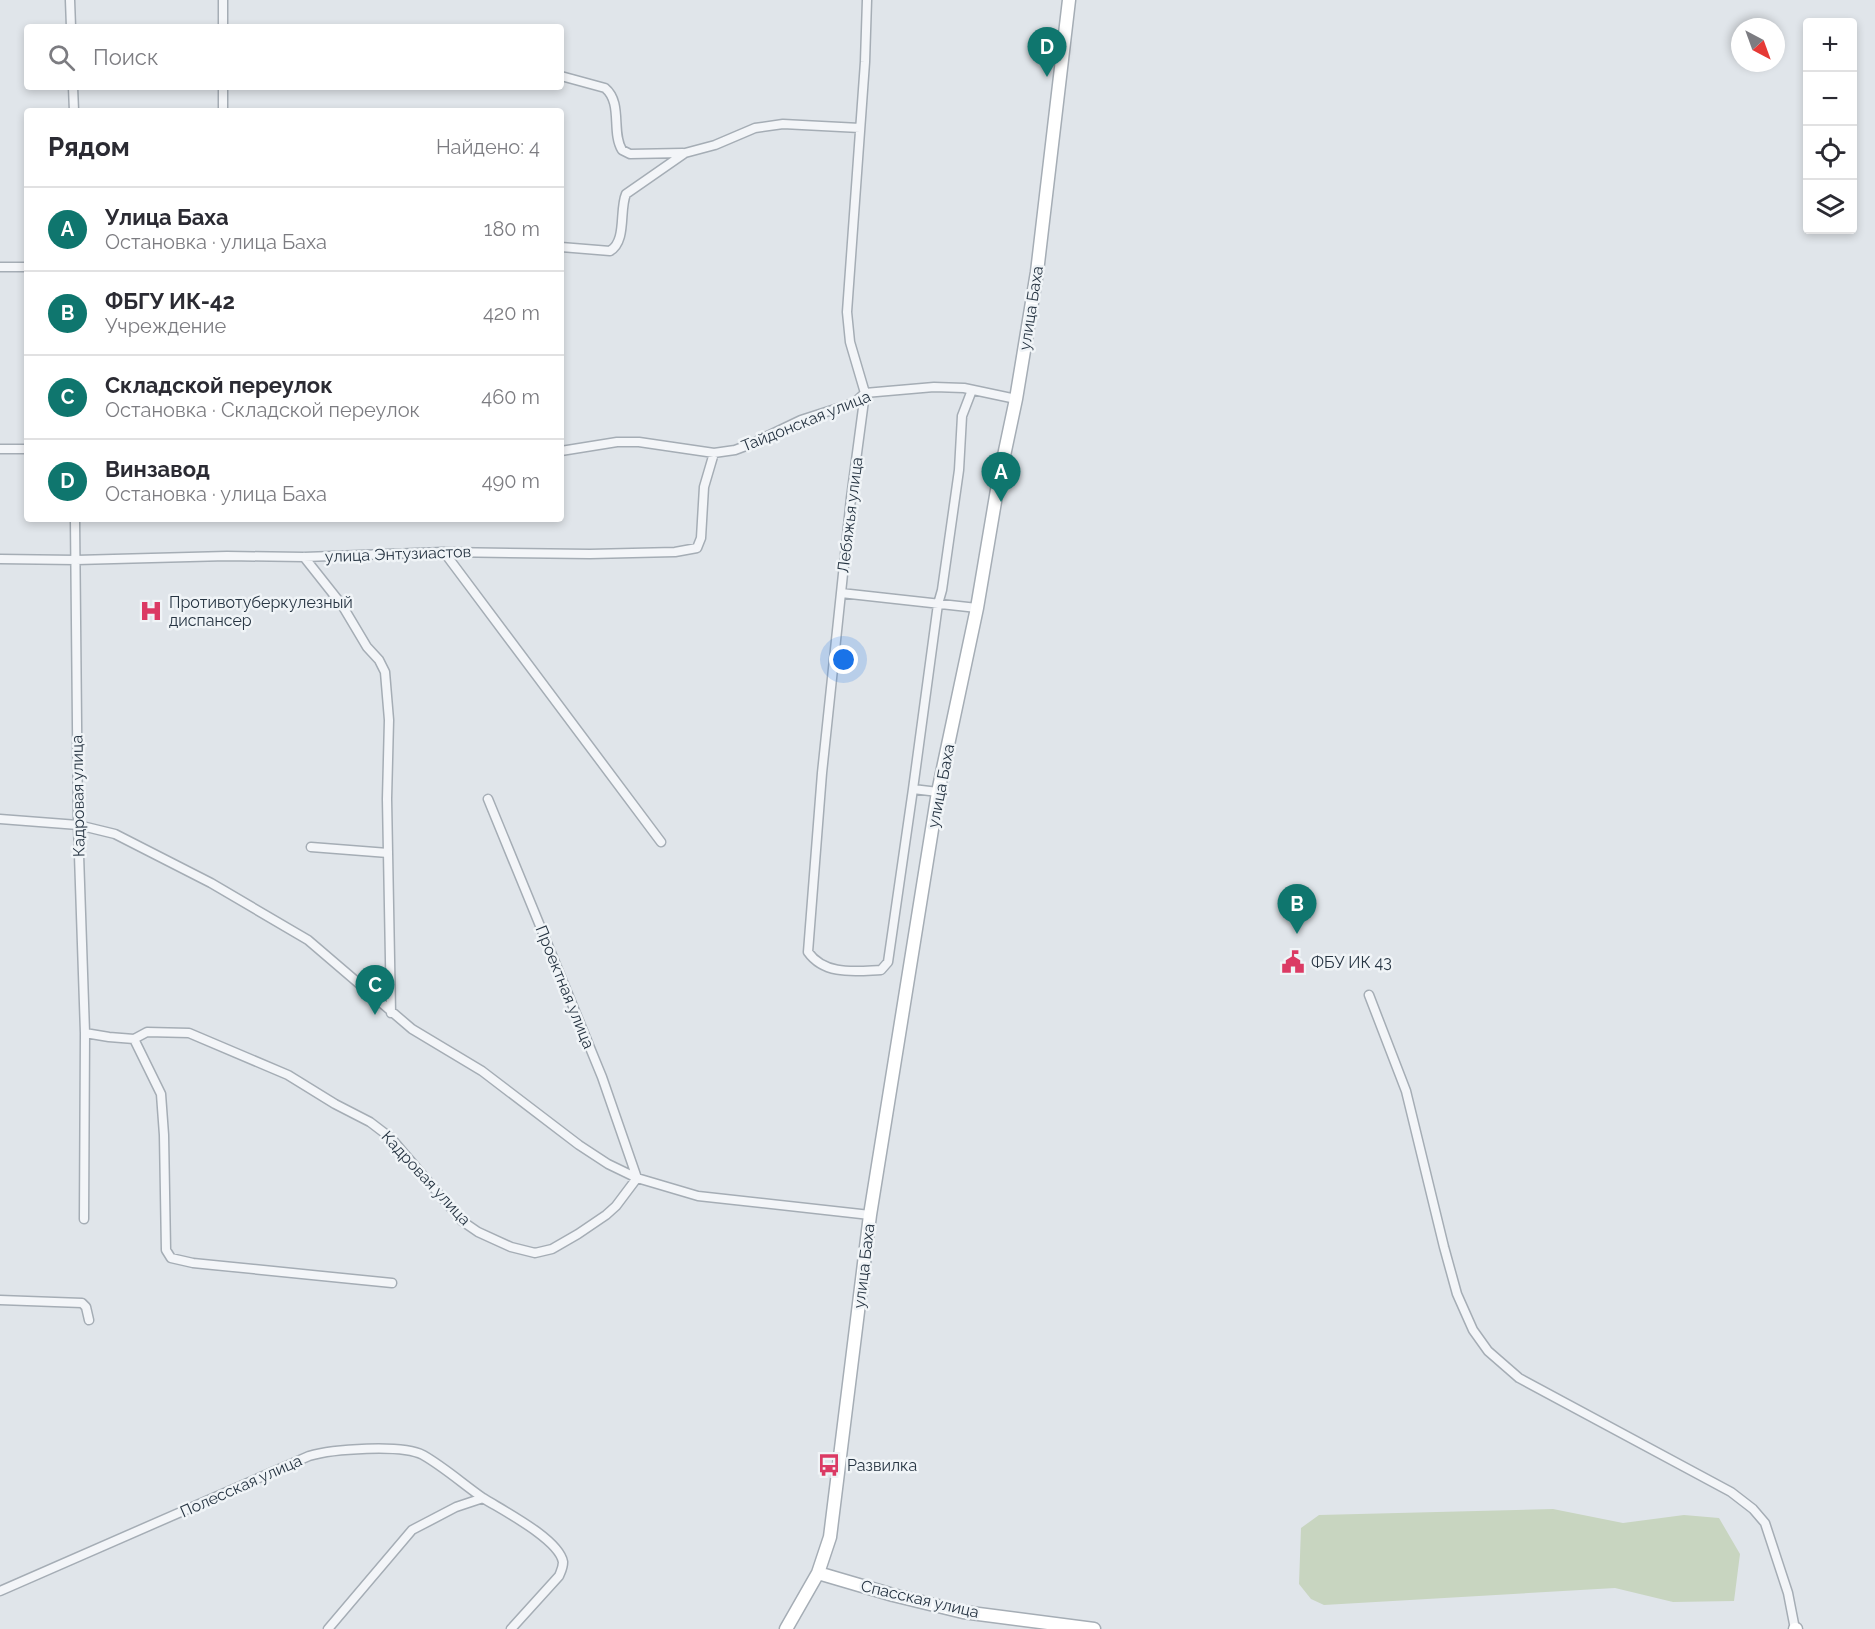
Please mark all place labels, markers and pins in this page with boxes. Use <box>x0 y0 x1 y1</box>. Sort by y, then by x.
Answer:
pin: D <box>1028 28 1066 77</box>
pin: A <box>982 452 1020 502</box>
place label: Противотуберкулезный диспансер <box>169 593 353 630</box>
hospital icon: Противотуберкулезный диспансер <box>138 598 164 624</box>
pin: B <box>1278 884 1316 934</box>
public building icon: ФБУ ИК 43 <box>1280 949 1306 975</box>
place label: ФБУ ИК 43 <box>1311 953 1392 972</box>
pin: C <box>356 966 394 1015</box>
bus stop icon: Развилка <box>816 1452 842 1478</box>
place label: Развилка <box>847 1456 917 1475</box>

